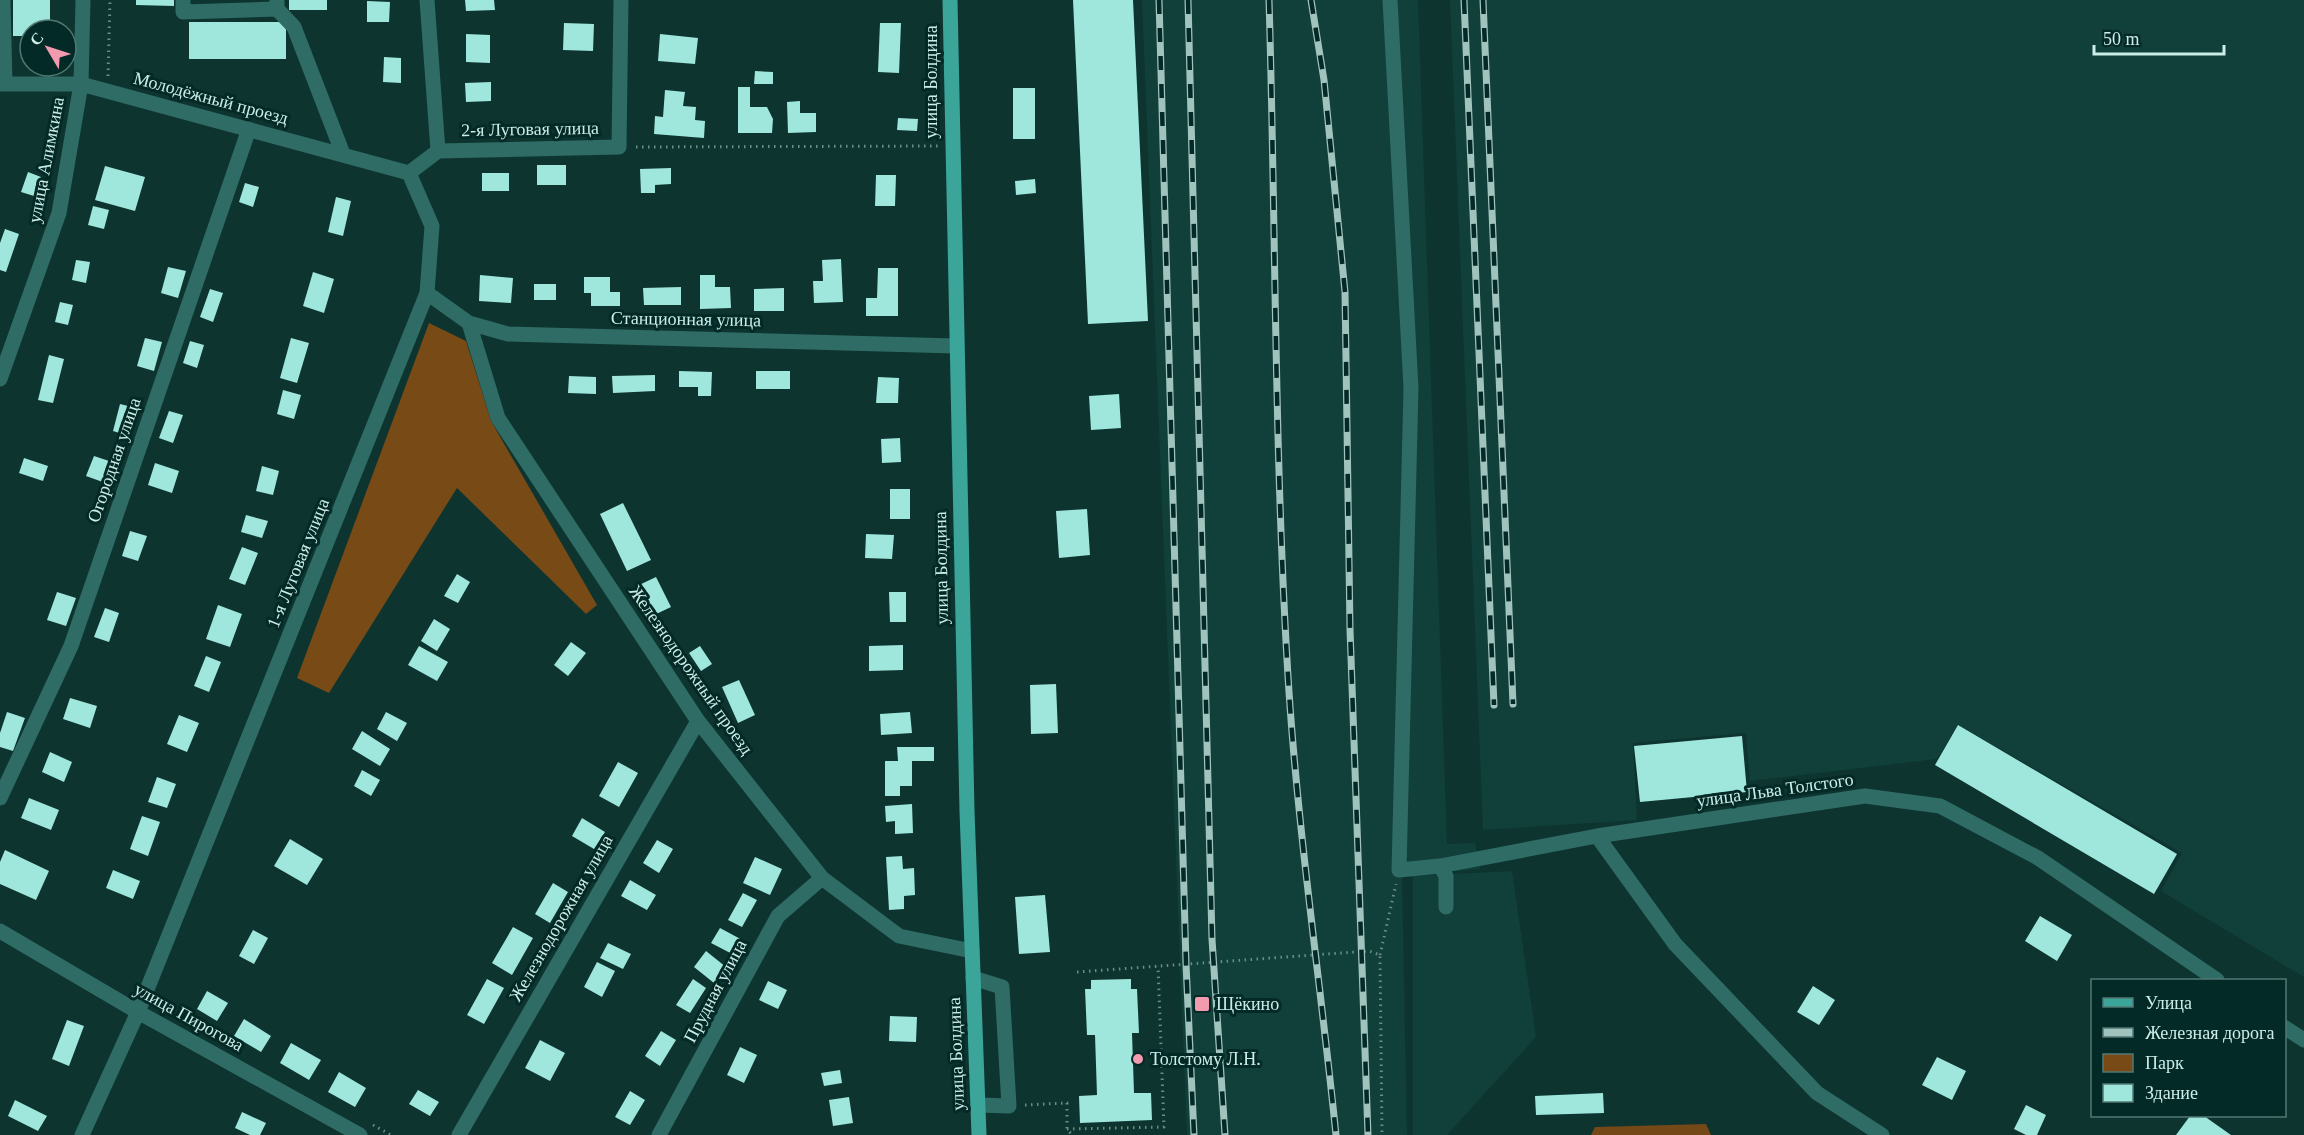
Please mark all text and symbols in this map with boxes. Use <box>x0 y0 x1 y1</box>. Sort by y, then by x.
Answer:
north arrow <box>18 18 78 78</box>
scale bar <box>2094 18 2224 56</box>
street label: улица Болдина <box>921 25 941 139</box>
text: С <box>26 29 47 49</box>
text: 50 m <box>2103 29 2140 49</box>
street label: Молодёжный проезд <box>132 68 290 128</box>
street label: улица Алимкина <box>24 95 68 225</box>
street label: 2-я Луговая улица <box>461 118 599 140</box>
street label: Станционная улица <box>611 308 761 330</box>
street label: Огородная улица <box>83 395 145 525</box>
street label: 1-я Луговая улица <box>263 495 333 631</box>
street label: улица Болдина <box>930 511 952 625</box>
street label: Железнодорожный проезд <box>625 582 757 758</box>
street label: улица Льва Толстого <box>1695 769 1855 811</box>
street label: Железнодорожная улица <box>505 831 617 1005</box>
street label: Прудная улица <box>679 936 751 1046</box>
street label: улица Пирогова <box>131 979 247 1055</box>
legend <box>2091 979 2286 1117</box>
text: Улица <box>2145 993 2192 1013</box>
place label: Щёкино <box>1216 994 1279 1014</box>
marker: Щёкино <box>1193 995 1211 1013</box>
street label: улица Болдина <box>944 997 968 1111</box>
text: Железная дорога <box>2145 1023 2274 1043</box>
place label: Толстому Л.Н. <box>1150 1049 1261 1069</box>
marker: Толстому Л.Н. <box>1131 1052 1145 1066</box>
text: Парк <box>2145 1053 2184 1073</box>
text: Здание <box>2145 1083 2198 1103</box>

